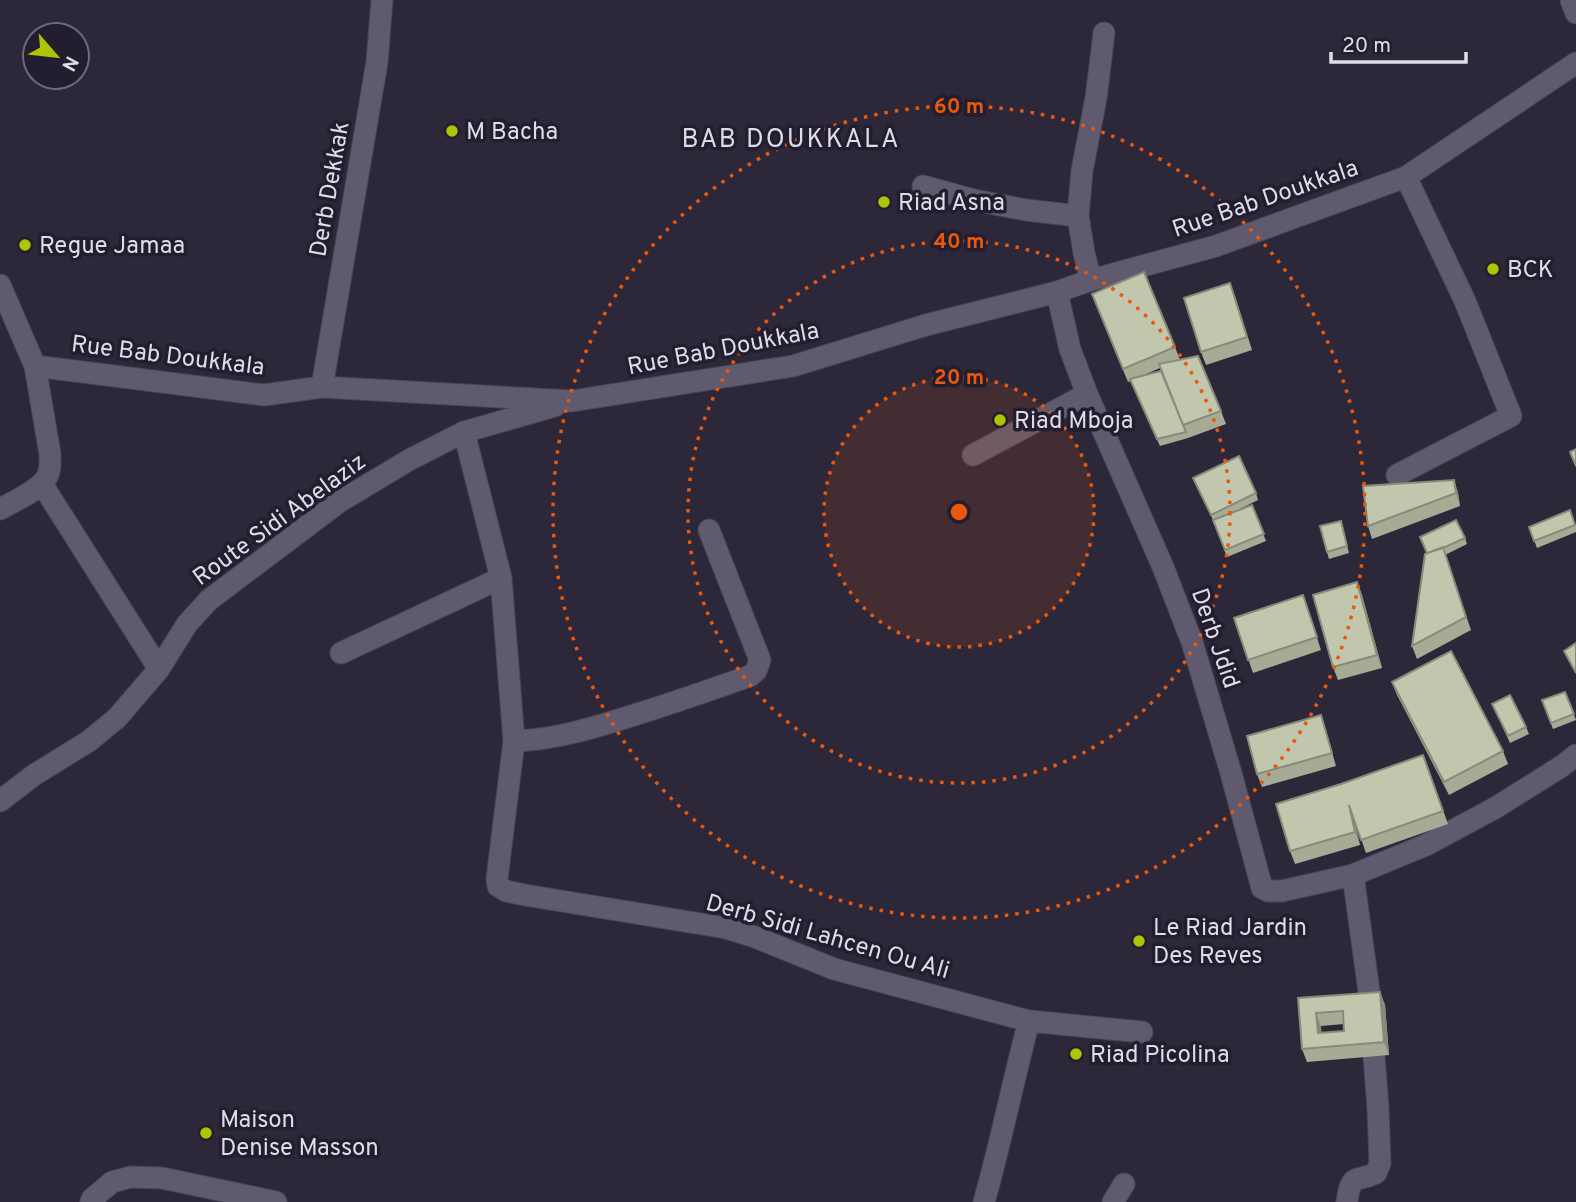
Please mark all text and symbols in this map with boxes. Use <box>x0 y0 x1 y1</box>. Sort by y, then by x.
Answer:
north arrow <box>21 21 91 91</box>
scale bar <box>1331 21 1466 65</box>
text: 20 m <box>1342 33 1391 60</box>
text: N <box>55 51 83 75</box>
text: 60 m <box>934 94 984 121</box>
place label: M Bacha <box>466 118 558 148</box>
street label: Derb Dekkak <box>304 119 358 259</box>
marker: M Bacha <box>444 123 460 139</box>
district label: BAB DOUKKALA <box>681 124 901 157</box>
street label: Rue Bab Doukkala <box>1169 154 1363 246</box>
place label: Riad Asna <box>898 189 1005 219</box>
marker: Riad Asna <box>876 194 892 210</box>
text: 40 m <box>934 229 984 256</box>
place label: Regue Jamaa <box>39 232 185 262</box>
marker: Regue Jamaa <box>17 237 33 253</box>
place label: BCK <box>1507 256 1554 286</box>
marker: BCK <box>1485 261 1501 277</box>
street label: Rue Bab Doukkala <box>625 317 822 383</box>
street label: Rue Bab Doukkala <box>69 330 266 384</box>
text: 20 m <box>934 365 984 392</box>
place label: Riad Mboja <box>1014 407 1133 437</box>
marker: Riad Mboja <box>992 412 1008 428</box>
street label: Route Sidi Abelaziz <box>188 448 373 594</box>
centre of rings <box>947 500 971 524</box>
street label: Derb Jdid <box>1183 585 1245 693</box>
street label: Derb Sidi Lahcen Ou Ali <box>702 889 953 987</box>
place label: Le Riad Jardin Des Reves <box>1153 914 1307 972</box>
marker: Le Riad Jardin Des Reves <box>1131 933 1147 949</box>
place label: Riad Picolina <box>1090 1041 1230 1071</box>
marker: Riad Picolina <box>1068 1046 1084 1062</box>
place label: Maison Denise Masson <box>220 1106 379 1164</box>
marker: Maison Denise Masson <box>198 1125 214 1141</box>

